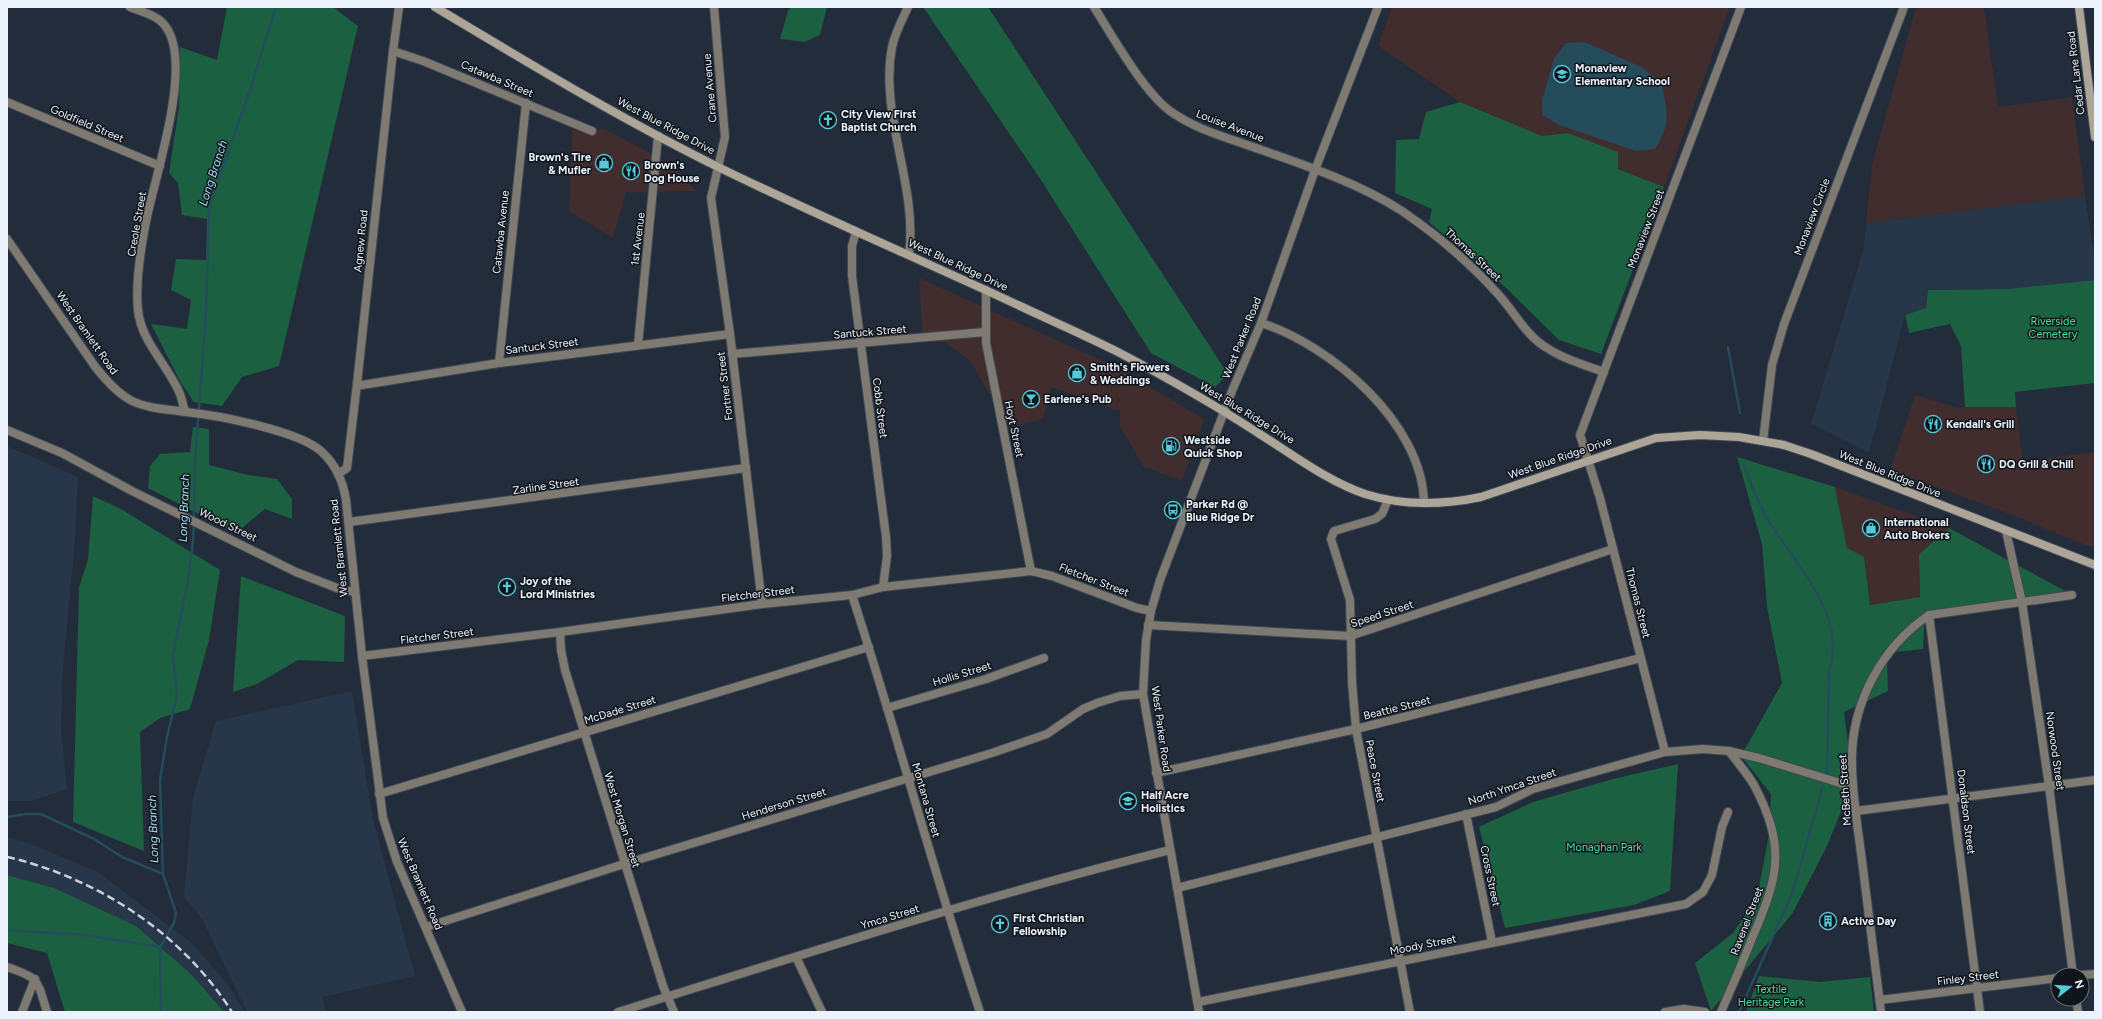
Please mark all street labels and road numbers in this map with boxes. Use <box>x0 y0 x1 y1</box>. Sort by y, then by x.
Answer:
street label: Cedar Lane Road <box>2064 31 2088 115</box>
street label: Crane Avenue <box>701 53 719 123</box>
street label: Catawba Street <box>459 58 535 100</box>
street label: West Blue Ridge Drive <box>615 95 717 157</box>
street label: Goldfield Street <box>48 103 126 145</box>
street label: Louise Avenue <box>1194 107 1266 145</box>
street label: Monaview Circle <box>1791 177 1833 257</box>
street label: Monaview Street <box>1625 188 1667 270</box>
street label: Creole Street <box>125 190 149 258</box>
street label: Catawba Avenue <box>490 190 512 274</box>
street label: Agnew Road <box>351 209 371 273</box>
street label: 1st Avenue <box>628 212 648 266</box>
street label: Thomas Street <box>1442 226 1504 284</box>
street label: West Blue Ridge Drive <box>906 236 1010 294</box>
street label: West Bramlett Road <box>53 289 121 377</box>
street label: West Parker Road <box>1220 295 1264 381</box>
street label: Santuck Street <box>833 322 907 342</box>
street label: Santuck Street <box>505 335 579 357</box>
street label: Fortner Street <box>714 351 736 421</box>
street label: Cobb Street <box>870 377 890 439</box>
street label: West Blue Ridge Drive <box>1197 379 1297 447</box>
street label: Hoyt Street <box>1002 399 1026 459</box>
street label: West Blue Ridge Drive <box>1507 434 1613 482</box>
street label: West Blue Ridge Drive <box>1837 448 1943 500</box>
street label: Zarline Street <box>512 475 580 497</box>
street label: West Bramlett Road <box>327 498 351 598</box>
street label: Wood Street <box>197 505 259 545</box>
street label: Fletcher Street <box>1057 561 1131 599</box>
street label: Thomas Street <box>1623 566 1653 640</box>
street label: Fletcher Street <box>721 583 795 605</box>
street label: Speed Street <box>1349 598 1415 630</box>
street label: Fletcher Street <box>400 625 474 647</box>
street label: Hollis Street <box>931 659 993 689</box>
street label: West Parker Road <box>1149 685 1173 773</box>
street label: McDade Street <box>583 693 657 727</box>
street label: Beattie Street <box>1362 693 1432 723</box>
street label: Norwood Street <box>2043 711 2067 791</box>
street label: Peace Street <box>1363 739 1387 803</box>
street label: McBeth Street <box>1836 754 1854 826</box>
street label: Montana Street <box>909 761 943 839</box>
street label: North Ymca Street <box>1466 766 1558 808</box>
street label: Donaldson Street <box>1954 769 1978 855</box>
street label: West Morgan Street <box>601 771 643 869</box>
street label: Henderson Street <box>740 785 828 823</box>
street label: West Bramlett Road <box>395 836 445 932</box>
street label: Cross Street <box>1477 844 1503 908</box>
street label: Ravenel Street <box>1728 885 1766 957</box>
street label: Ymca Street <box>859 902 921 932</box>
street label: Moody Street <box>1388 932 1458 958</box>
street label: Finley Street <box>1936 968 2000 988</box>

